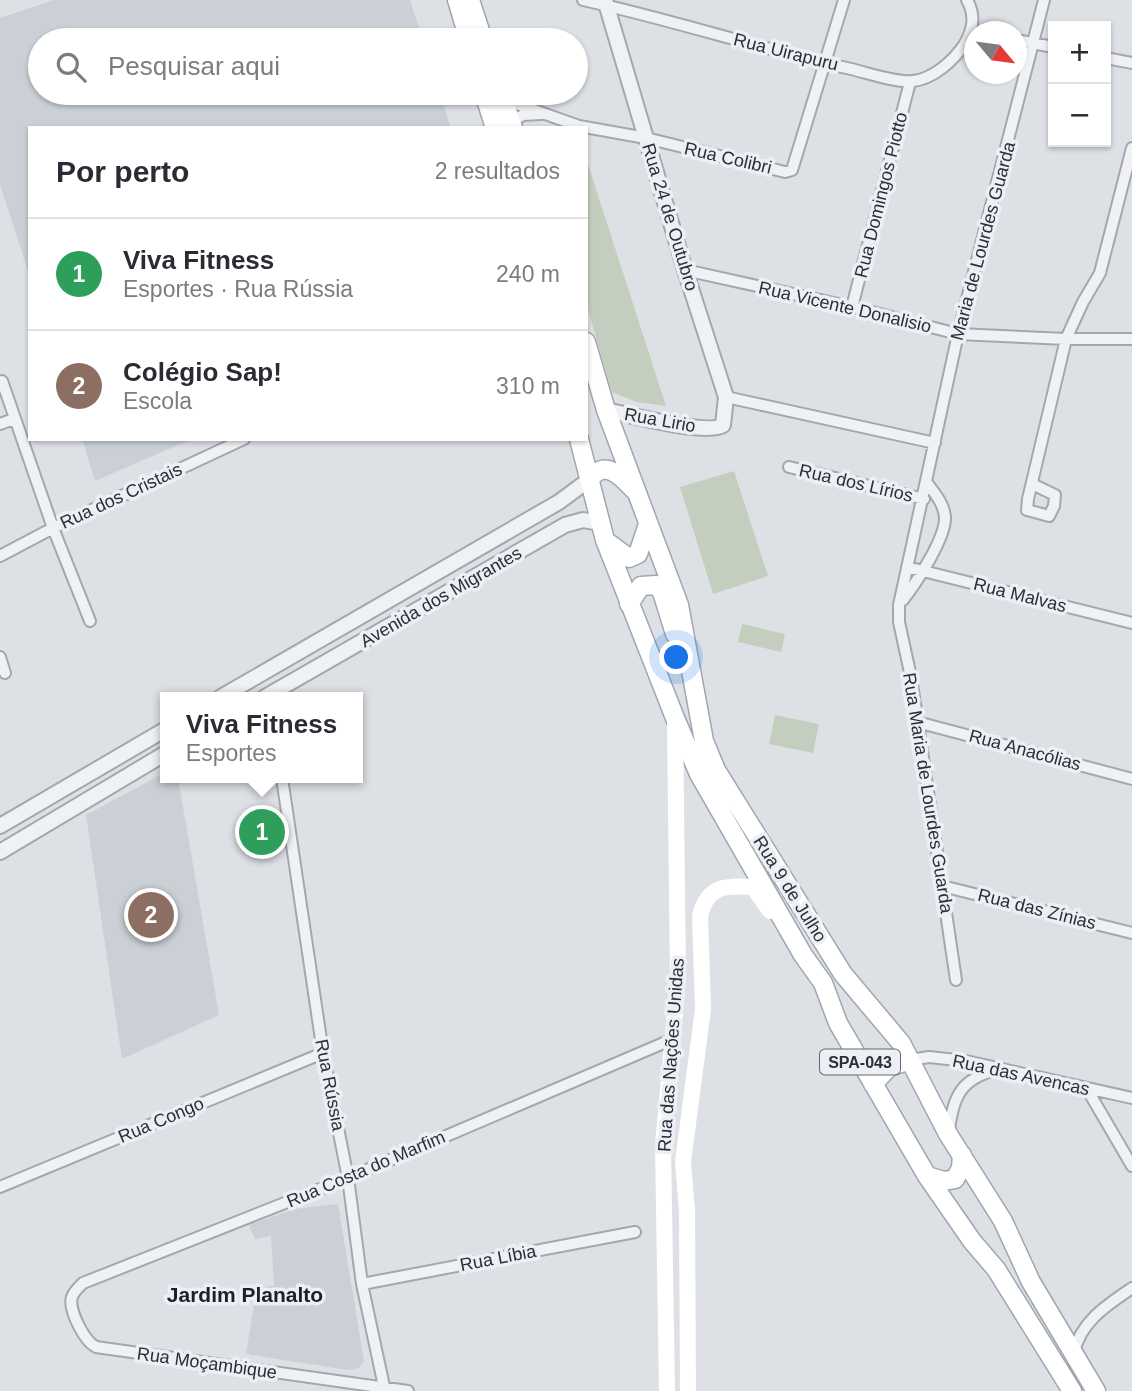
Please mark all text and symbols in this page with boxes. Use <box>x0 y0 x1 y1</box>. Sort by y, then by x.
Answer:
north arrow <box>964 21 1027 84</box>
map controls <box>1048 21 1111 147</box>
button: + <box>1048 21 1111 84</box>
search box <box>28 28 588 105</box>
street label: Rua Uirapuru <box>732 29 840 75</box>
icon: search <box>52 48 90 86</box>
text: Pesquisar aqui <box>108 51 280 81</box>
button: − <box>1048 84 1111 147</box>
street label: Rua Domingos Piotto <box>851 110 911 280</box>
street label: Rua Colibri <box>682 138 774 178</box>
street label: Maria de Lourdes Guarda <box>947 138 1019 343</box>
street label: Rua 24 de Outubro <box>638 141 702 293</box>
text: Por perto <box>56 155 189 188</box>
text: 2 resultados <box>435 158 560 184</box>
text: Viva Fitness <box>123 245 274 275</box>
text: 1 <box>73 261 85 287</box>
text: 240 m <box>496 261 560 287</box>
text: Esportes · Rua Rússia <box>123 276 353 302</box>
street label: Rua Vicente Donalisio <box>757 277 933 337</box>
text: Colégio Sap! <box>123 357 282 387</box>
text: 2 <box>73 373 85 399</box>
text: 310 m <box>496 373 560 399</box>
text: Escola <box>123 388 192 414</box>
street label: Rua Lirio <box>623 404 697 436</box>
street label: Rua dos Cristais <box>57 459 185 533</box>
street label: Rua dos Lírios <box>797 460 915 506</box>
street label: Avenida dos Migrantes <box>357 543 525 651</box>
street label: Rua Malvas <box>971 574 1069 616</box>
your location <box>659 640 693 674</box>
street label: Rua Maria de Lourdes Guarda <box>899 671 957 916</box>
popup <box>160 692 363 783</box>
text: Viva Fitness <box>186 709 337 739</box>
street label: Rua Anacólias <box>967 725 1083 775</box>
text: Esportes <box>186 740 277 766</box>
pin: 1 <box>239 806 285 858</box>
street label: Rua 9 de Julho <box>749 832 831 946</box>
street label: Rua das Zínias <box>976 885 1098 933</box>
pin: 2 <box>128 889 174 941</box>
street label: Rua das Nações Unidas <box>654 957 688 1153</box>
street label: Rua Rússia <box>311 1037 349 1134</box>
road number: SPA-043 <box>820 1050 900 1074</box>
street label: Rua das Avencas <box>951 1051 1091 1099</box>
street label: Rua Congo <box>115 1093 207 1147</box>
street label: Rua Costa do Marfim <box>284 1127 448 1211</box>
street label: Rua Líbia <box>458 1241 539 1275</box>
district label: Jardim Planalto <box>167 1283 323 1306</box>
street label: Rua Moçambique <box>136 1343 278 1383</box>

